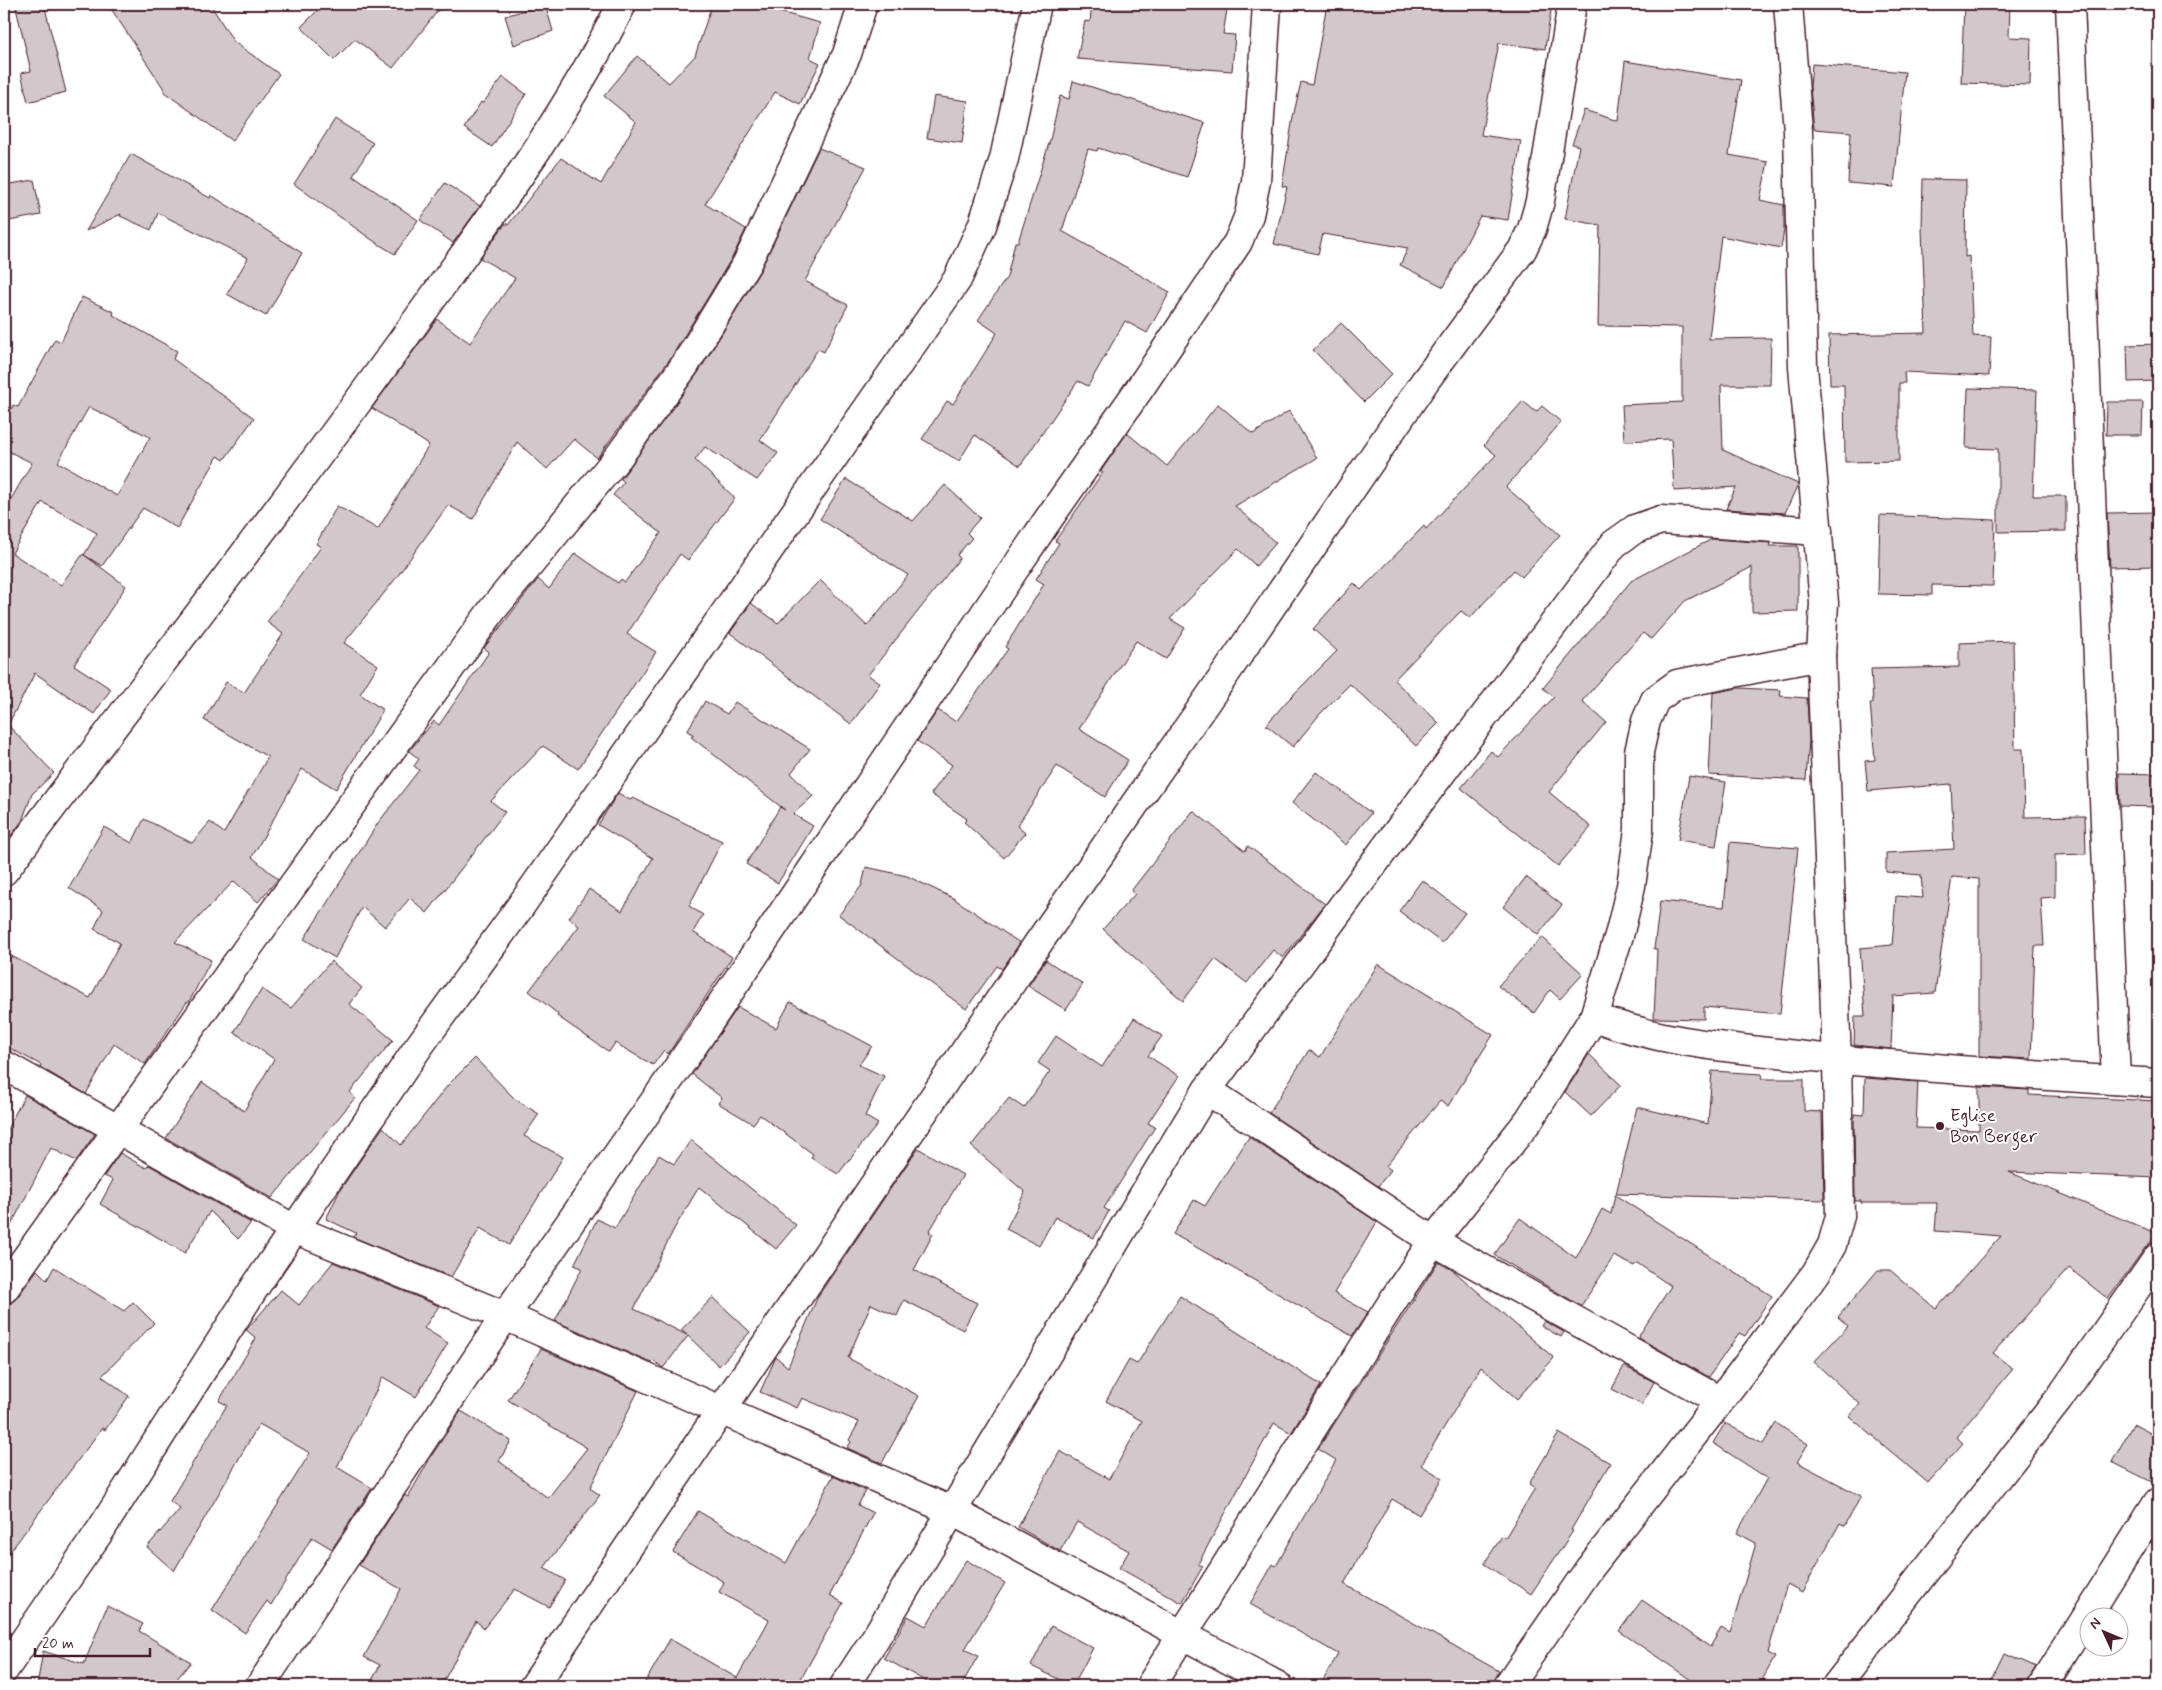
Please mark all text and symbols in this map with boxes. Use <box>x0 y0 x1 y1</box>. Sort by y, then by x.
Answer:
place label: Eglise Bon Berger <box>1950 1104 2038 1151</box>
marker: Eglise Bon Berger <box>1934 1120 1946 1132</box>
north arrow <box>2080 1608 2130 1658</box>
text: N <box>2086 1614 2105 1633</box>
scale bar <box>35 1625 150 1657</box>
text: 20 m <box>42 1634 74 1654</box>

